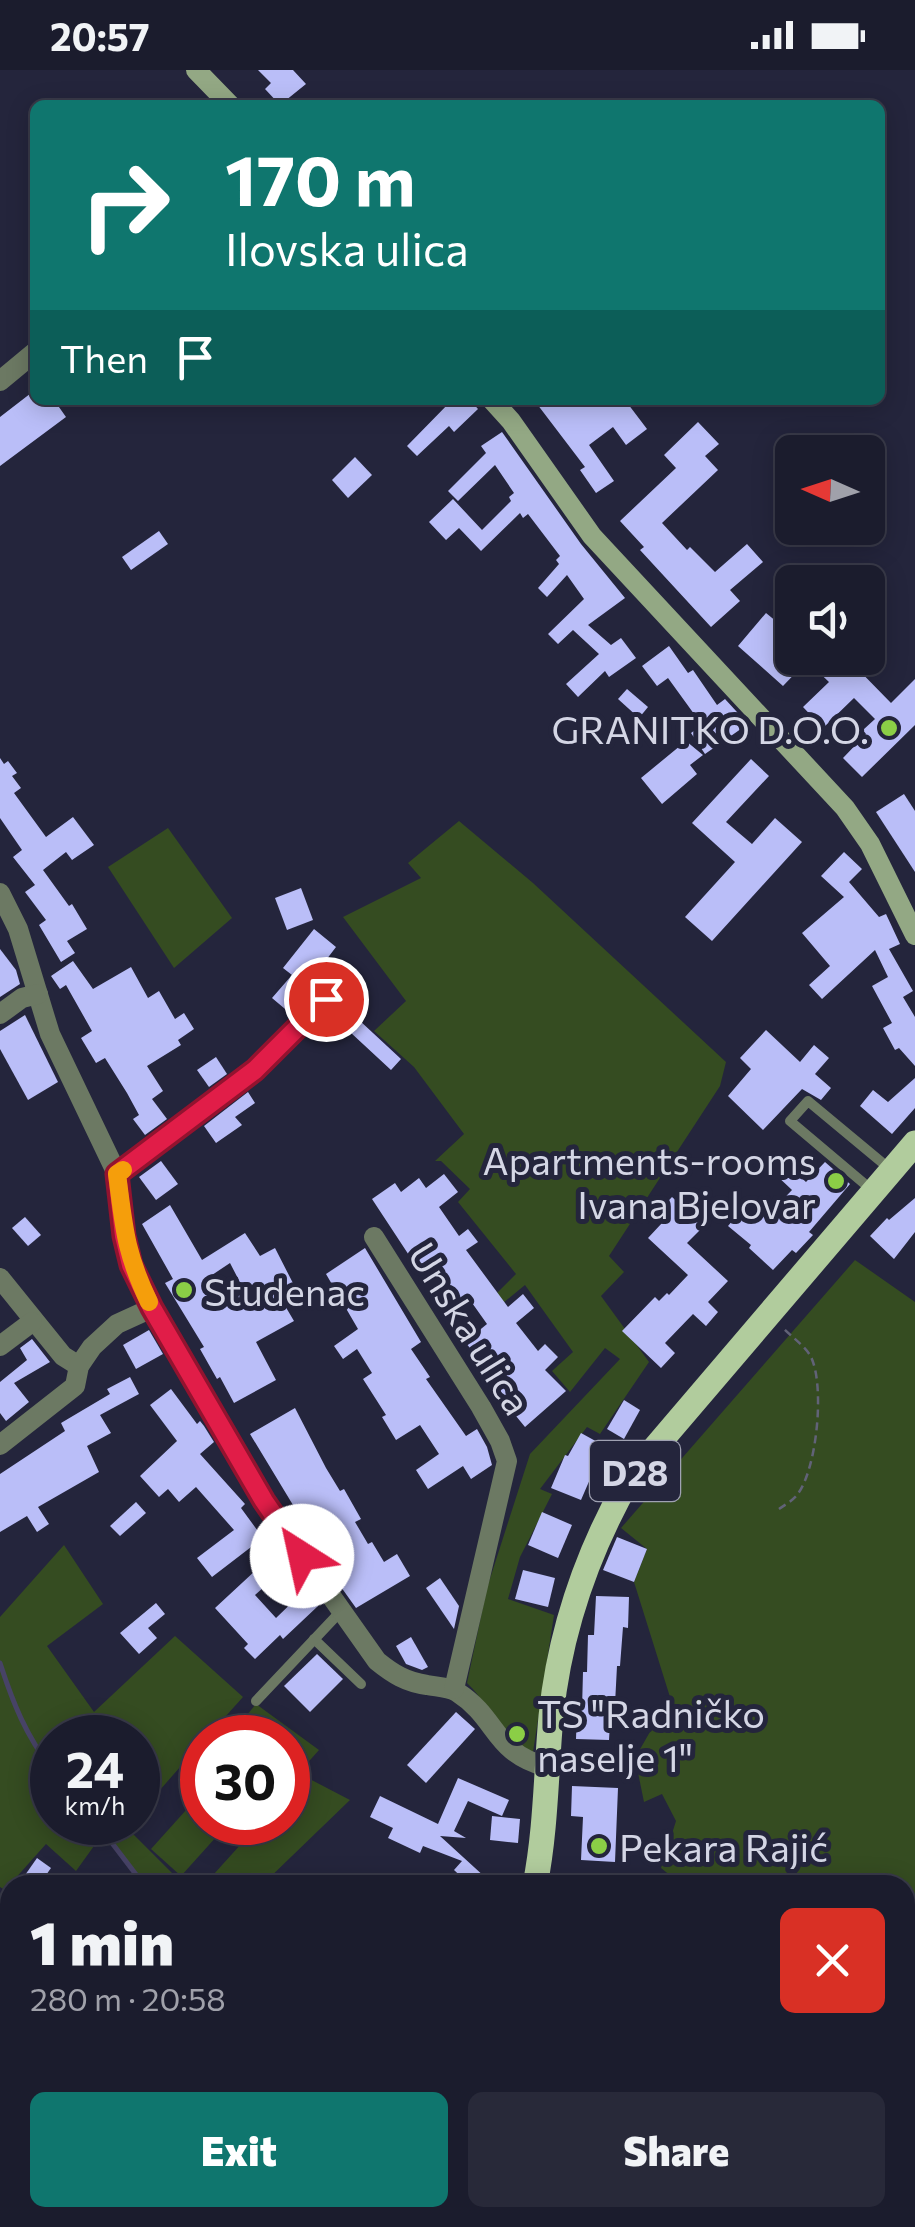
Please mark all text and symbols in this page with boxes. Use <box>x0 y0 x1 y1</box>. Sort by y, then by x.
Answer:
text: 20:57 <box>50 12 150 59</box>
text: 170 m <box>225 135 416 220</box>
icon: right <box>60 140 190 270</box>
text: Ilovska ulica <box>225 220 469 275</box>
icon: arrive <box>168 330 223 385</box>
text: Then <box>60 334 148 381</box>
north arrow <box>775 435 885 545</box>
map controls <box>775 435 885 675</box>
button: sound <box>775 565 885 675</box>
place label: GRANITKO D.O.O. <box>551 705 869 752</box>
marker: GRANITKO D.O.O. <box>878 717 900 739</box>
pin <box>284 957 369 1042</box>
icon: arrive <box>299 972 354 1027</box>
place label: Apartments-rooms Ivana Bjelovar <box>482 1136 816 1227</box>
marker: Apartments-rooms Ivana Bjelovar <box>825 1170 847 1192</box>
street label: Unska ulica <box>400 1233 542 1423</box>
place label: Studenac <box>204 1267 365 1314</box>
marker: Studenac <box>173 1279 195 1301</box>
road number: D28 <box>590 1441 680 1501</box>
position arrow <box>250 1504 354 1608</box>
place label: TS "Radničko naselje 1" <box>537 1689 765 1780</box>
speed limit sign: 30 <box>180 1715 310 1845</box>
marker: TS "Radničko naselje 1" <box>506 1723 528 1745</box>
text: 24 <box>66 1737 124 1798</box>
text: km/h <box>65 1790 125 1820</box>
place label: Pekara Rajić <box>619 1823 828 1870</box>
marker: Pekara Rajić <box>588 1835 610 1857</box>
text: 1 min <box>30 1904 174 1977</box>
button: close <box>780 1908 885 2013</box>
text: 280 m · 20:58 <box>30 1978 226 2018</box>
button: Exit <box>30 2092 448 2207</box>
button: Share <box>468 2092 885 2207</box>

